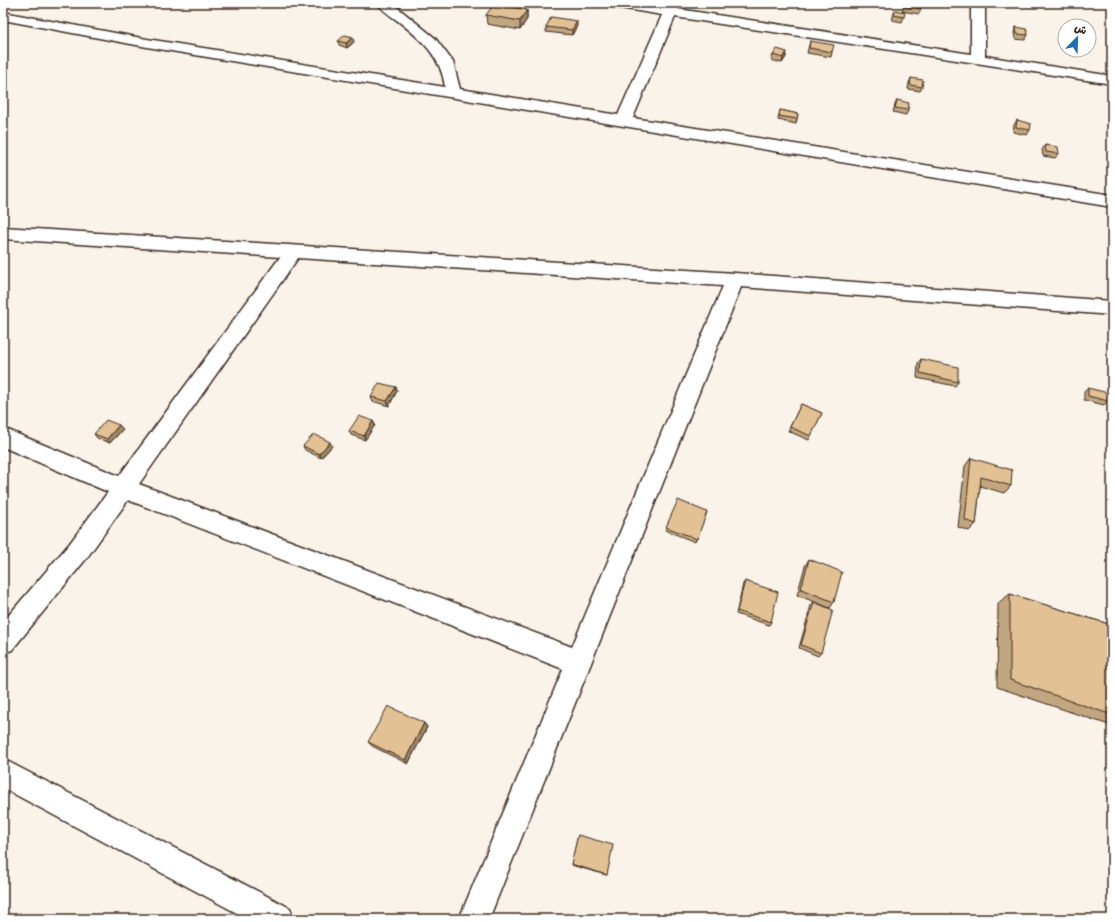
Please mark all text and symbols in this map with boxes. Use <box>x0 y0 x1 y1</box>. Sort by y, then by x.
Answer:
north arrow <box>1057 18 1097 58</box>
text: ش <box>1073 20 1089 38</box>

